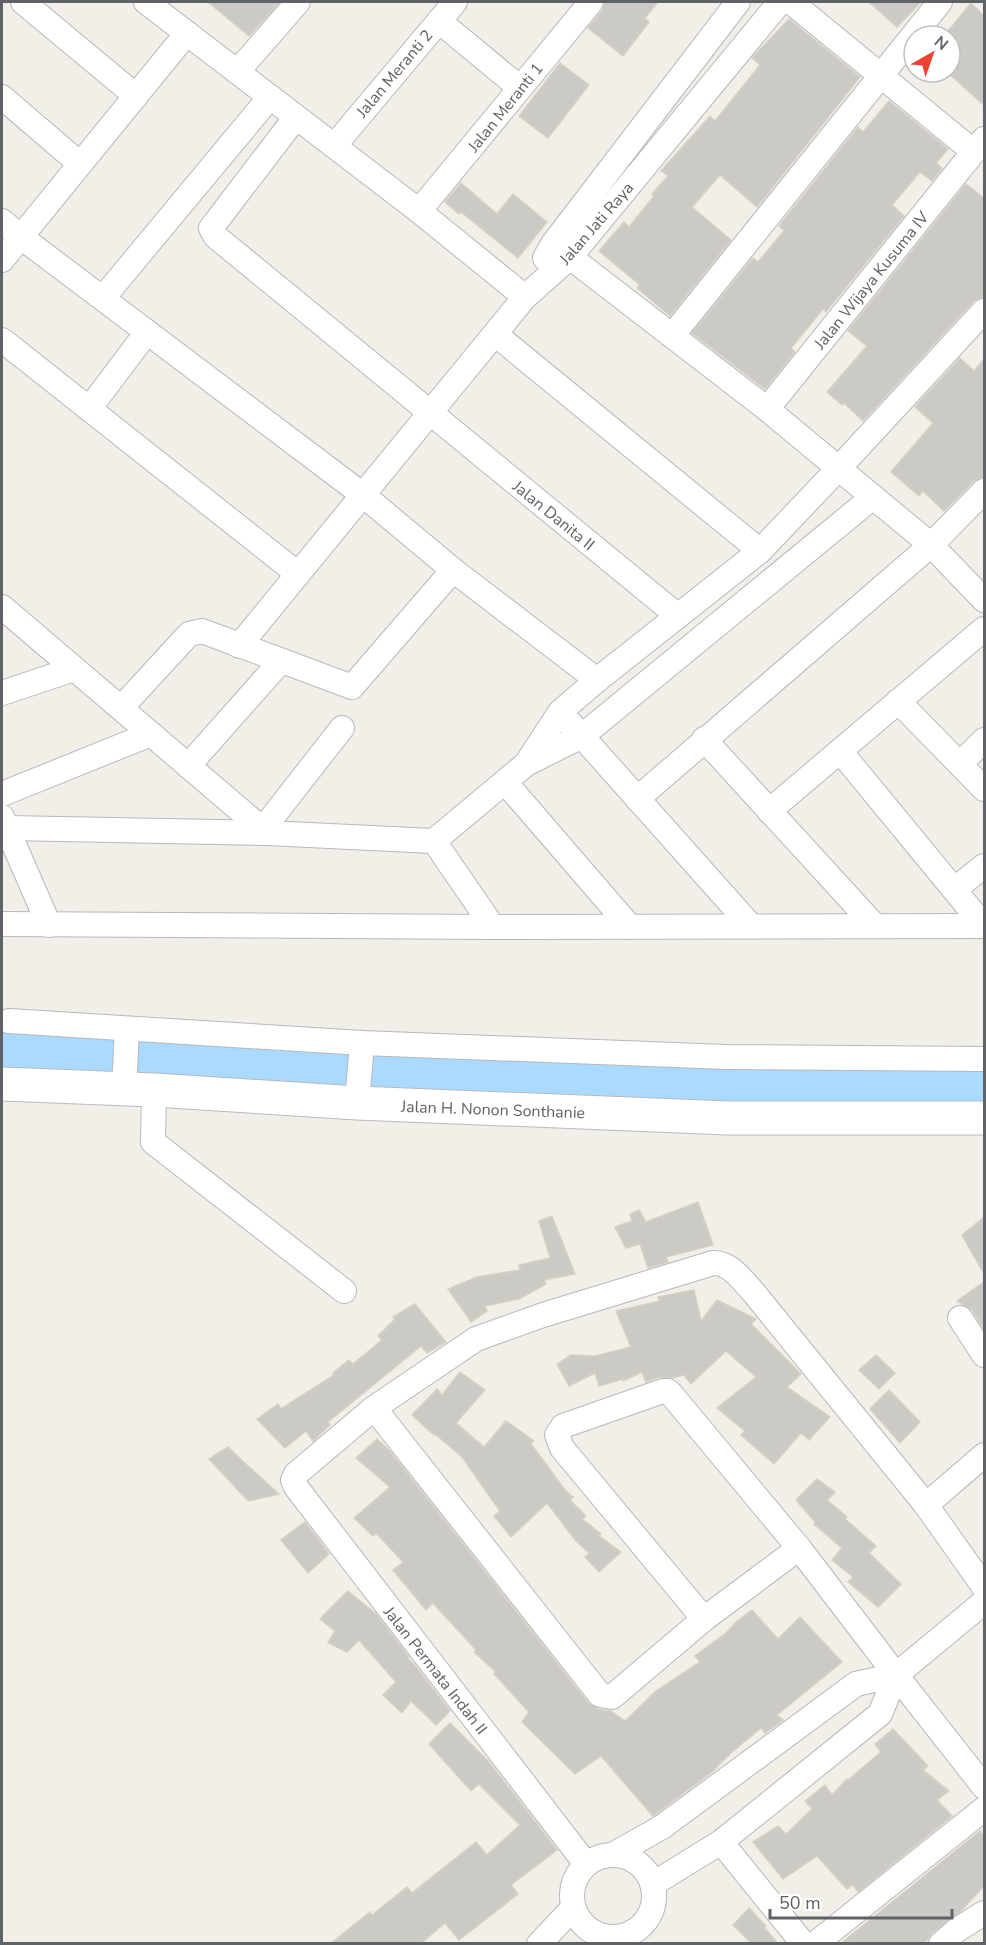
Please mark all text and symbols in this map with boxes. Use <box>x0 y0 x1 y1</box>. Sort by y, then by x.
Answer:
north arrow <box>902 24 962 84</box>
street label: Jalan Meranti 2 <box>351 25 438 123</box>
text: N <box>929 31 953 56</box>
street label: Jalan Meranti 1 <box>462 59 548 157</box>
street label: Jalan Jati Raya <box>554 178 639 270</box>
street label: Jalan Wijaya Kusuma IV <box>809 206 935 355</box>
street label: Jalan Danita II <box>507 475 599 556</box>
street label: Jalan H. Nonon Sonthanie <box>400 1096 585 1124</box>
street label: Jalan Permata Indah II <box>378 1601 492 1739</box>
scale bar <box>770 1882 952 1920</box>
text: 50 m <box>779 1891 821 1915</box>

